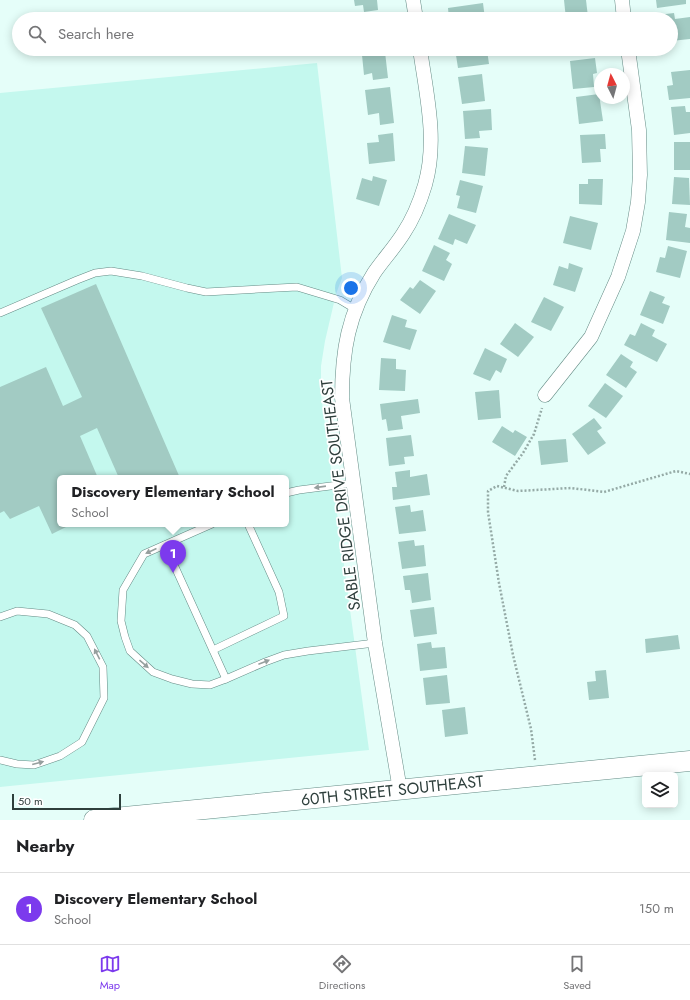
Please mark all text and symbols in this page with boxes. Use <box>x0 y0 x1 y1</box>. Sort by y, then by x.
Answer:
search box <box>12 12 678 56</box>
icon: search <box>26 23 48 45</box>
text: Search here <box>58 23 134 45</box>
north arrow <box>594 68 630 104</box>
your location <box>341 278 361 298</box>
street label: SABLE RIDGE DRIVE SOUTHEAST <box>315 378 366 612</box>
popup <box>57 475 289 527</box>
text: Discovery Elementary School <box>71 481 275 503</box>
one-way arrow <box>314 484 326 490</box>
text: School <box>71 503 109 522</box>
pin: 1 <box>160 540 186 573</box>
one-way arrow <box>145 548 156 554</box>
one-way arrow <box>93 648 100 660</box>
one-way arrow <box>139 659 149 669</box>
one-way arrow <box>259 659 271 665</box>
one-way arrow <box>32 760 44 766</box>
street label: 60TH STREET SOUTHEAST <box>300 769 485 812</box>
map controls <box>642 772 678 808</box>
button: layers <box>642 772 678 808</box>
scale bar <box>12 792 121 811</box>
text: 50 m <box>18 793 43 809</box>
text: Nearby <box>16 834 74 858</box>
text: Discovery Elementary School <box>54 888 257 910</box>
text: 1 <box>26 899 32 918</box>
text: 150 m <box>639 899 674 918</box>
text: School <box>54 910 91 929</box>
tab: Map <box>99 953 121 993</box>
tab: Directions <box>319 953 365 993</box>
tab: Saved <box>563 953 591 993</box>

